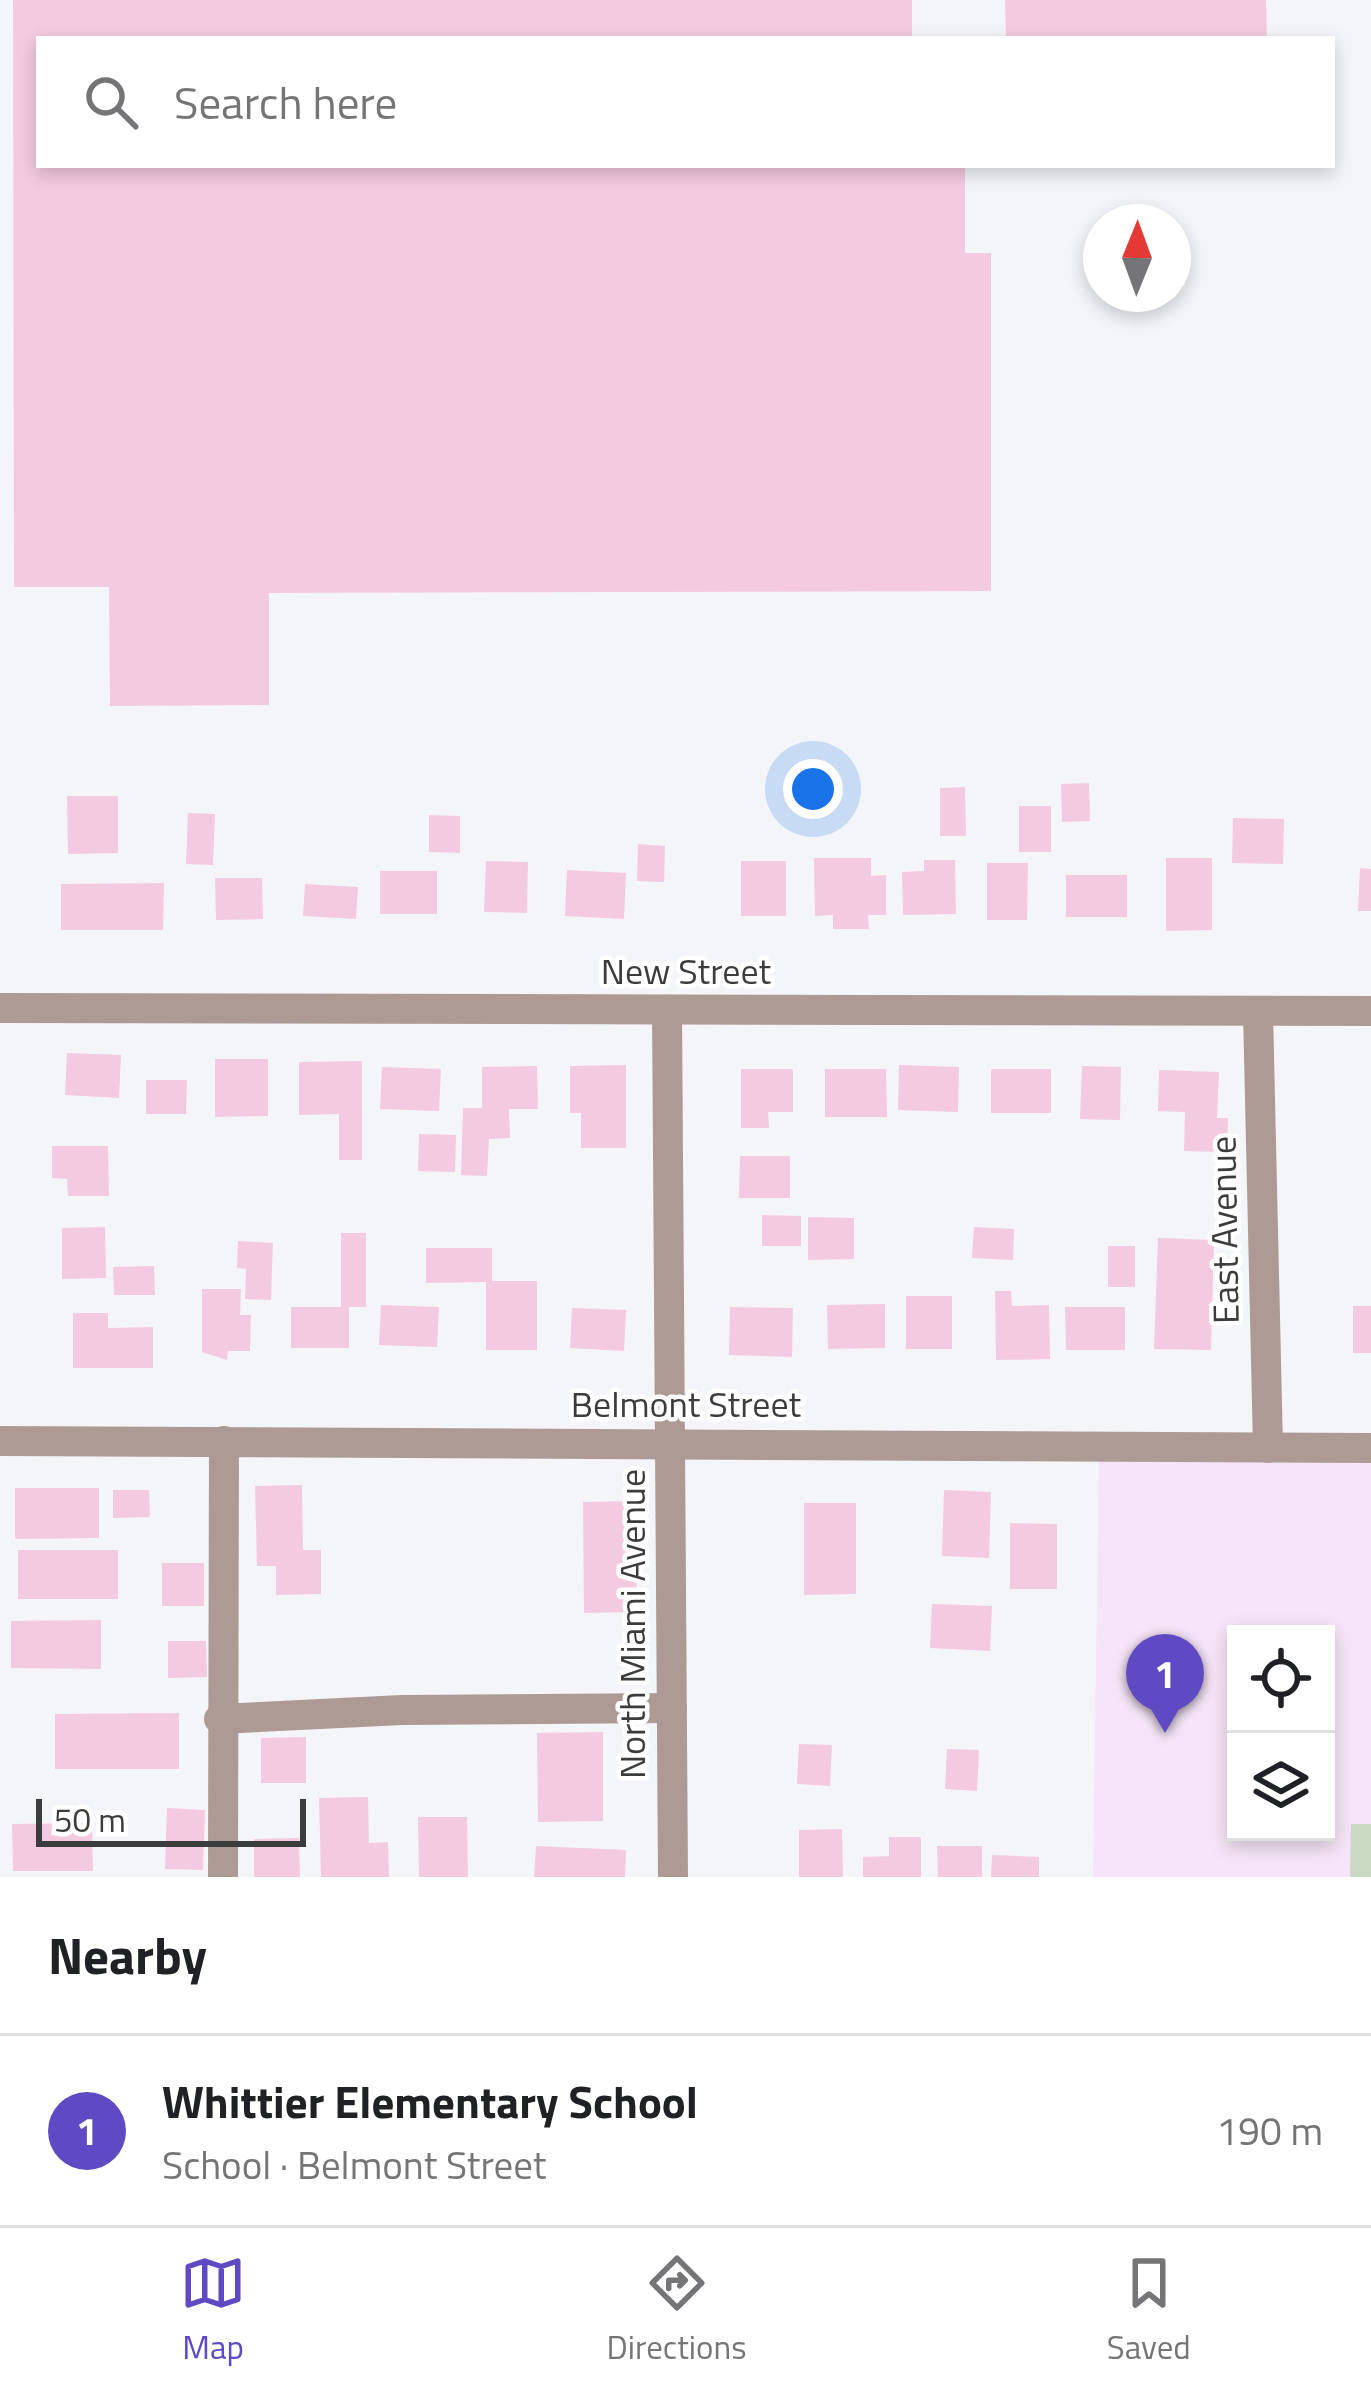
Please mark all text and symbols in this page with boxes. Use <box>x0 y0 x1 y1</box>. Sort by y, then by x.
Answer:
search box <box>36 36 1335 168</box>
text: Search here <box>174 68 397 136</box>
icon: search <box>78 69 144 135</box>
north arrow <box>1083 204 1191 312</box>
your location <box>783 759 843 819</box>
street label: New Street <box>601 943 772 998</box>
street label: East Avenue <box>1194 1136 1253 1324</box>
street label: Belmont Street <box>571 1376 802 1431</box>
street label: North Miami Avenue <box>604 1469 659 1779</box>
map controls <box>1227 1625 1335 1841</box>
button: locate <box>1227 1625 1335 1733</box>
pin: 1 <box>1126 1634 1204 1733</box>
button: layers <box>1227 1733 1335 1841</box>
scale bar <box>36 1793 306 1846</box>
text: 50 m <box>54 1795 126 1845</box>
text: Nearby <box>48 1916 207 1994</box>
text: Whittier Elementary School <box>162 2067 698 2135</box>
text: 1 <box>76 2101 98 2160</box>
text: 190 m <box>1216 2101 1323 2160</box>
text: School · Belmont Street <box>162 2135 546 2194</box>
tab: Map <box>180 2250 246 2372</box>
tab: Directions <box>607 2250 746 2372</box>
tab: Saved <box>1107 2250 1191 2372</box>

